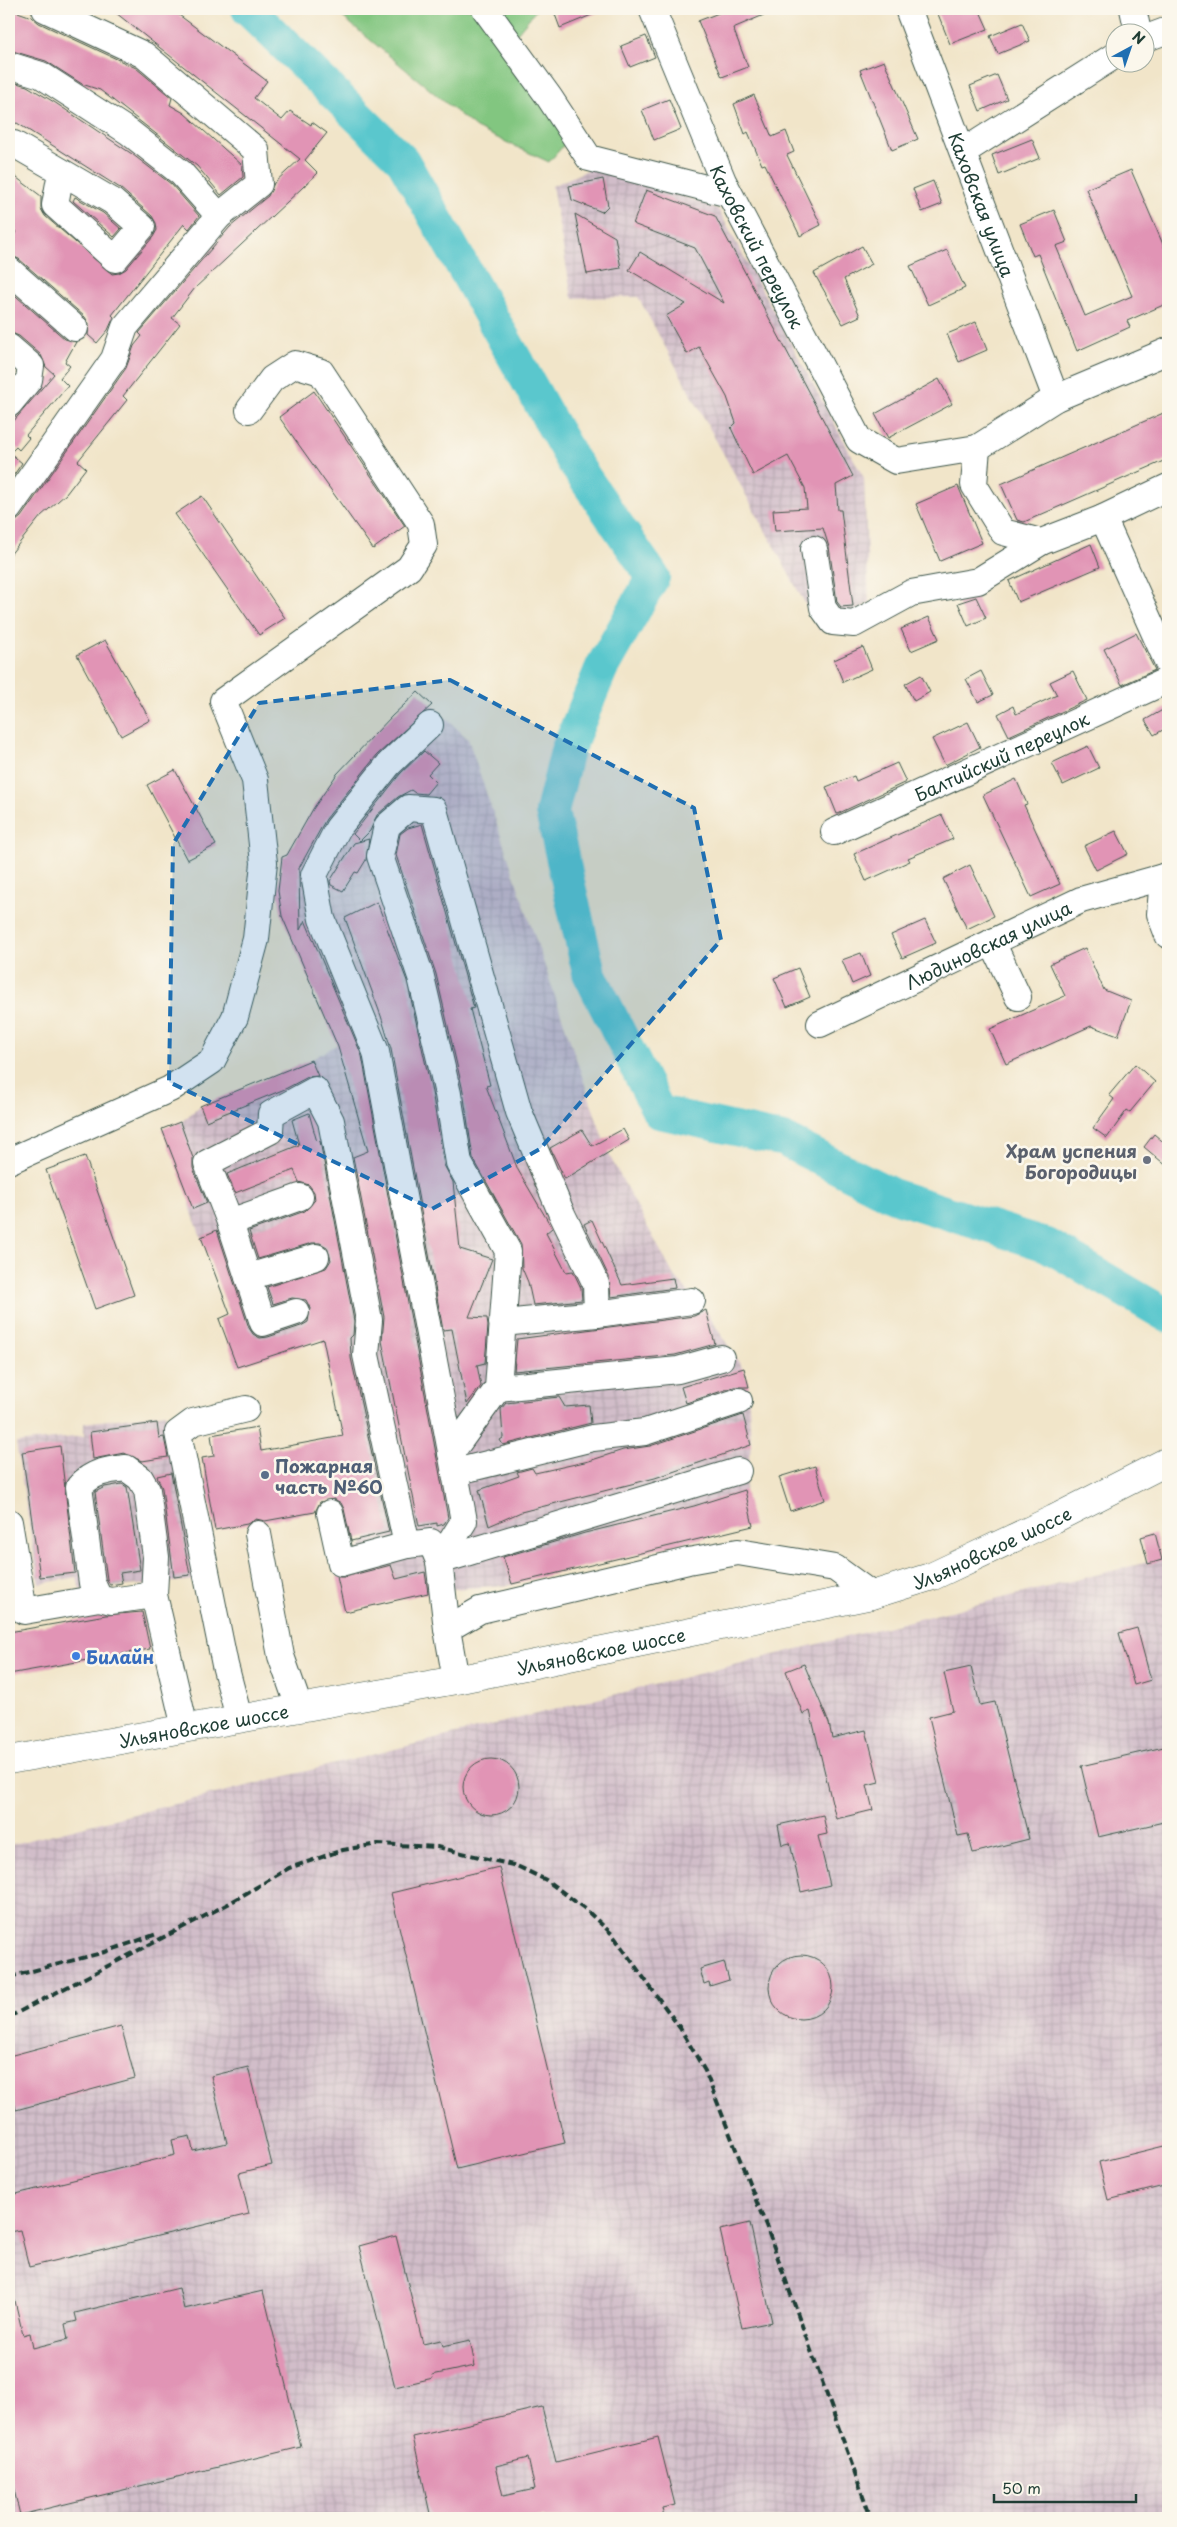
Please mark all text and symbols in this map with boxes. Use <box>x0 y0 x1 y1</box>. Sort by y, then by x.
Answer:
north arrow <box>1104 22 1154 72</box>
text: N <box>1128 26 1150 49</box>
street label: Каховская улица <box>943 128 1022 281</box>
street label: Каховский переулок <box>704 161 812 333</box>
street label: Балтийский переулок <box>910 704 1093 807</box>
street label: Людиновская улица <box>901 893 1076 995</box>
place label: Храм успения Богородицы <box>1006 1137 1137 1185</box>
marker: Храм успения Богородицы <box>1141 1154 1153 1166</box>
place label: Пожарная часть №60 <box>275 1452 383 1500</box>
marker: Пожарная часть №60 <box>259 1469 271 1481</box>
street label: Ульяновское шоссе <box>910 1499 1076 1595</box>
street label: Ульяновское шоссе <box>514 1620 688 1681</box>
place label: Билайн <box>86 1643 154 1670</box>
marker: Билайн <box>70 1650 82 1662</box>
street label: Ульяновское шоссе <box>117 1697 291 1754</box>
scale bar <box>994 2472 1137 2504</box>
text: 50 m <box>1002 2476 1041 2499</box>

